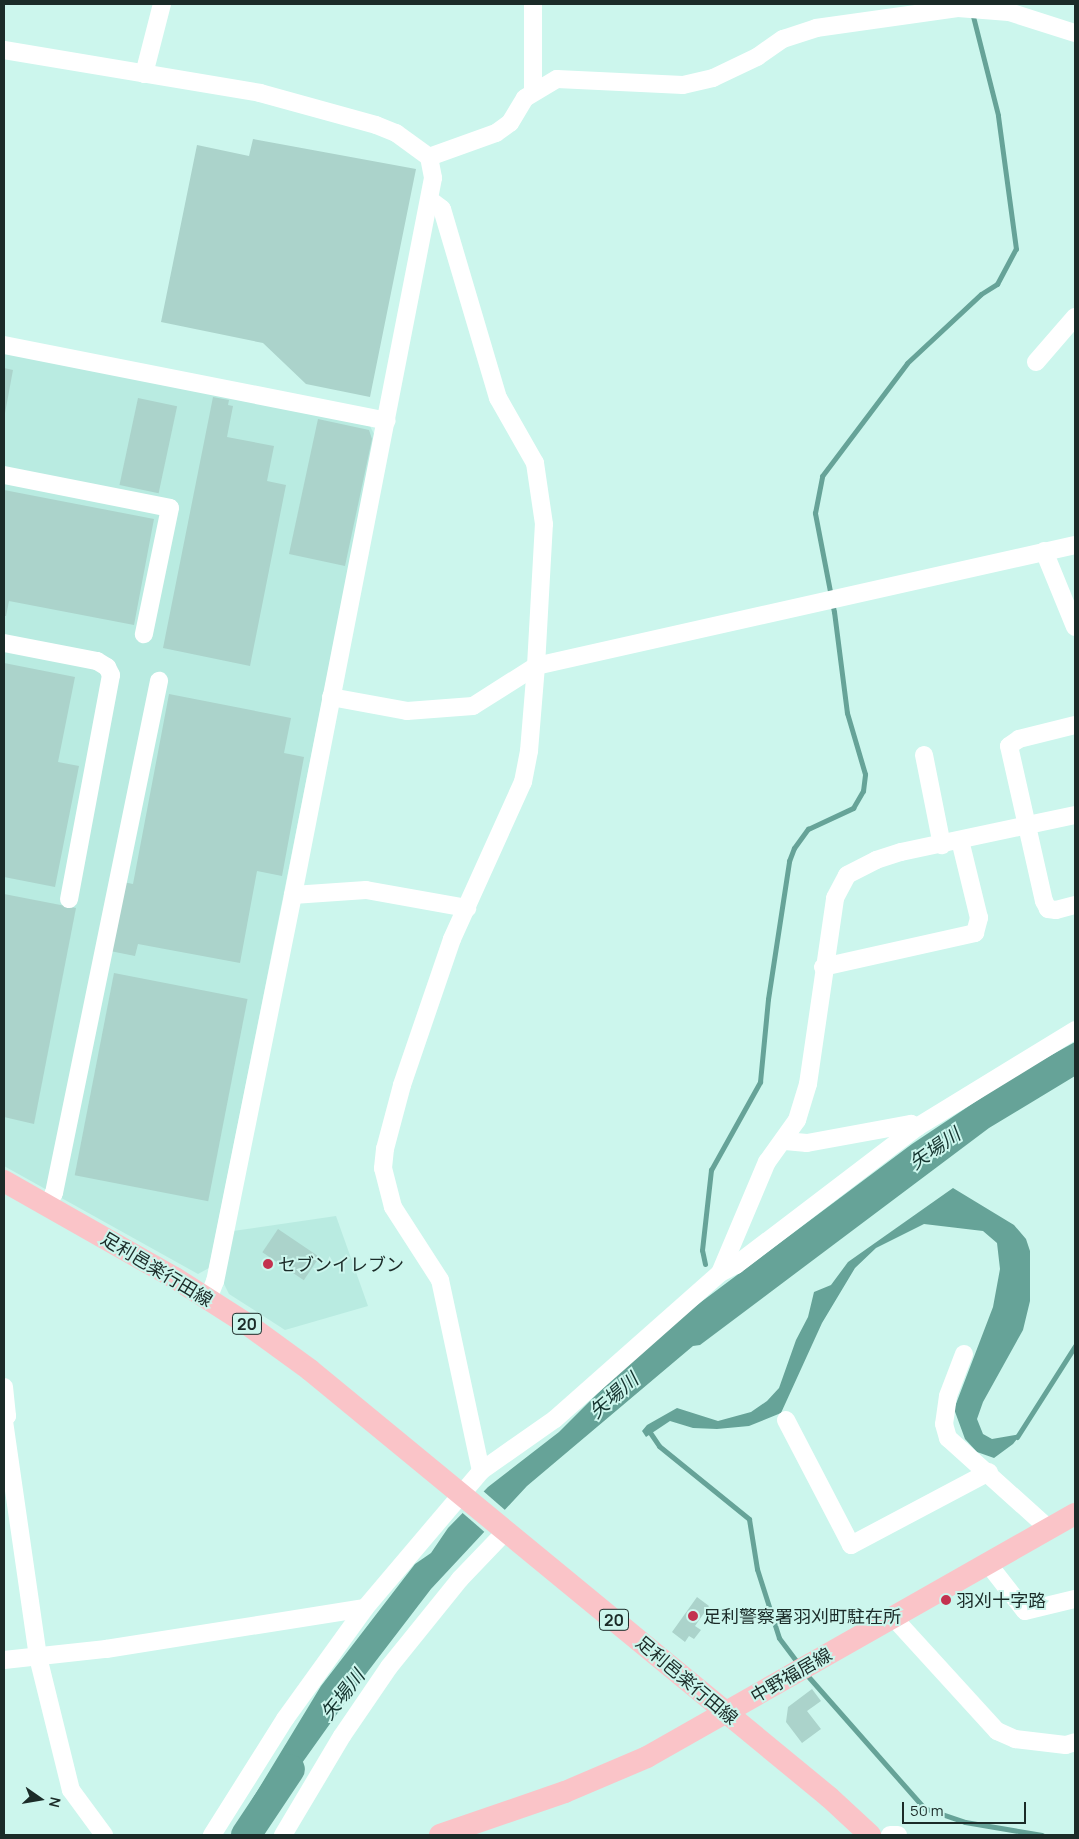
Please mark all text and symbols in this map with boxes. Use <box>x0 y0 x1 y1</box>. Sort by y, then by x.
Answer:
water label: 矢場川 <box>905 1123 965 1175</box>
street label: 足利邑楽行田線 <box>97 1227 217 1311</box>
place label: セブンイレブン <box>278 1253 404 1275</box>
marker: セブンイレブン <box>262 1258 274 1270</box>
road number: 20 <box>231 1310 263 1338</box>
water label: 矢場川 <box>585 1369 643 1423</box>
place label: 羽刈十字路 <box>956 1589 1046 1611</box>
marker: 羽刈十字路 <box>940 1594 952 1606</box>
place label: 足利警察署羽刈町駐在所 <box>703 1605 901 1627</box>
road number: 20 <box>598 1606 630 1634</box>
marker: 足利警察署羽刈町駐在所 <box>687 1610 699 1622</box>
street label: 足利邑楽行田線 <box>632 1631 742 1729</box>
street label: 中野福居線 <box>747 1643 835 1707</box>
water label: 矢場川 <box>316 1666 370 1724</box>
north arrow <box>15 1774 65 1824</box>
scale bar <box>904 1792 1028 1824</box>
text: N <box>45 1795 65 1810</box>
text: 50 m <box>910 1800 944 1821</box>

